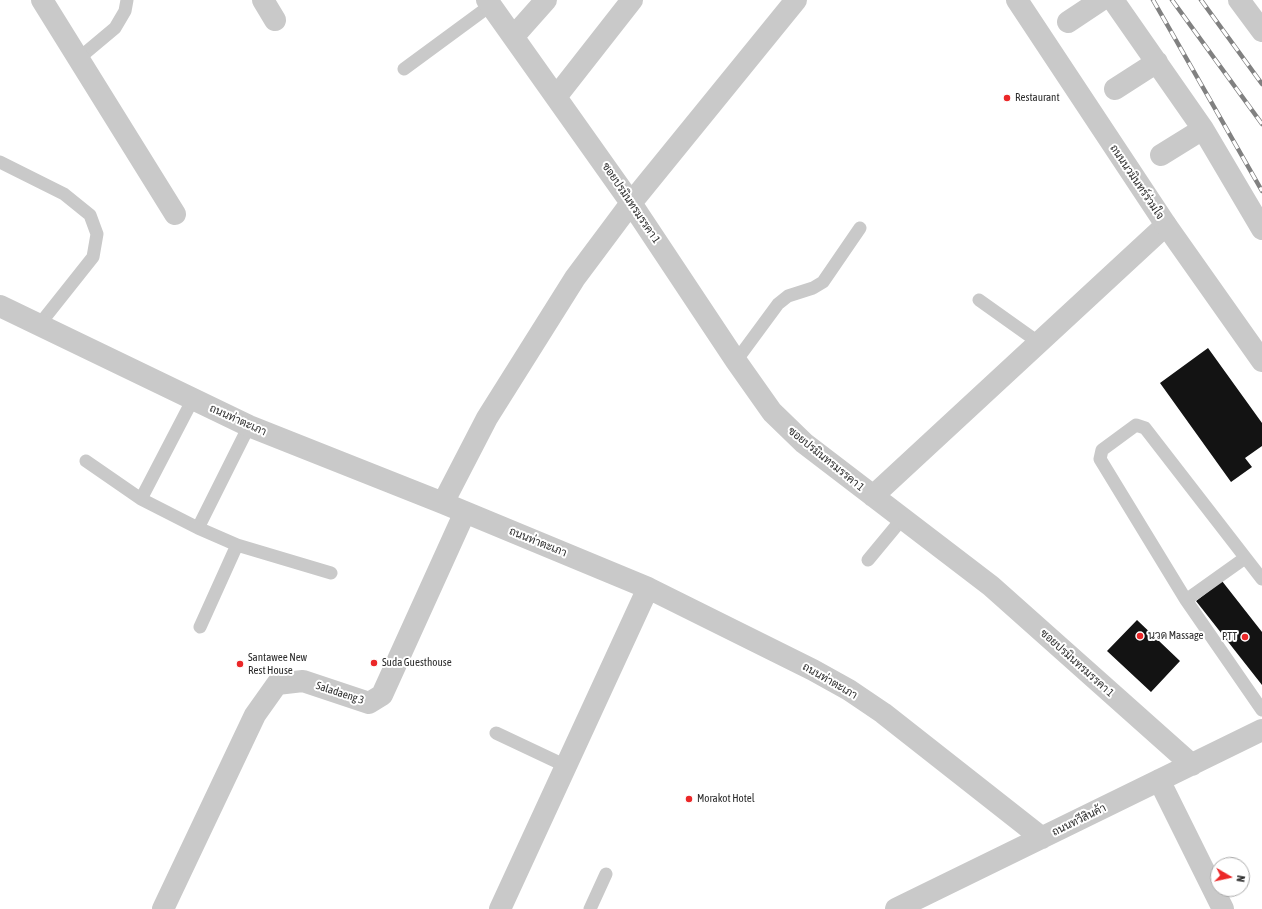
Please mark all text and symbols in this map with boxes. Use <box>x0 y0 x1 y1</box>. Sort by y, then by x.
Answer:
place label: Restaurant <box>1015 91 1060 105</box>
marker: Restaurant <box>1002 93 1012 103</box>
street label: ถนนนวมินทร์ร่วมใจ <box>1107 142 1167 222</box>
street label: ซอยปรมินทรมรรคา 1 <box>599 160 663 246</box>
street label: ถนนท่าตะเภา <box>207 402 269 438</box>
street label: ซอยปรมินทรมรรคา 1 <box>785 424 867 494</box>
street label: ถนนท่าตะเภา <box>507 524 569 560</box>
street label: ซอยปรมินทรมรรคา 1 <box>1038 627 1116 699</box>
place label: นวด Massage <box>1148 629 1204 643</box>
place label: PTT <box>1222 630 1237 644</box>
marker: นวด Massage <box>1135 631 1145 641</box>
marker: PTT <box>1240 632 1250 642</box>
place label: Santawee New Rest House <box>248 651 307 677</box>
place label: Suda Guesthouse <box>382 656 452 670</box>
marker: Suda Guesthouse <box>369 658 379 668</box>
marker: Santawee New Rest House <box>235 659 245 669</box>
street label: ถนนท่าตะเภา <box>800 660 860 702</box>
street label: Saladaeng 3 <box>314 679 366 707</box>
place label: Morakot Hotel <box>697 792 755 806</box>
marker: Morakot Hotel <box>684 794 694 804</box>
street label: ถนนทวีสินค้า <box>1050 801 1108 839</box>
north arrow <box>1210 857 1250 897</box>
text: N <box>1234 875 1247 883</box>

